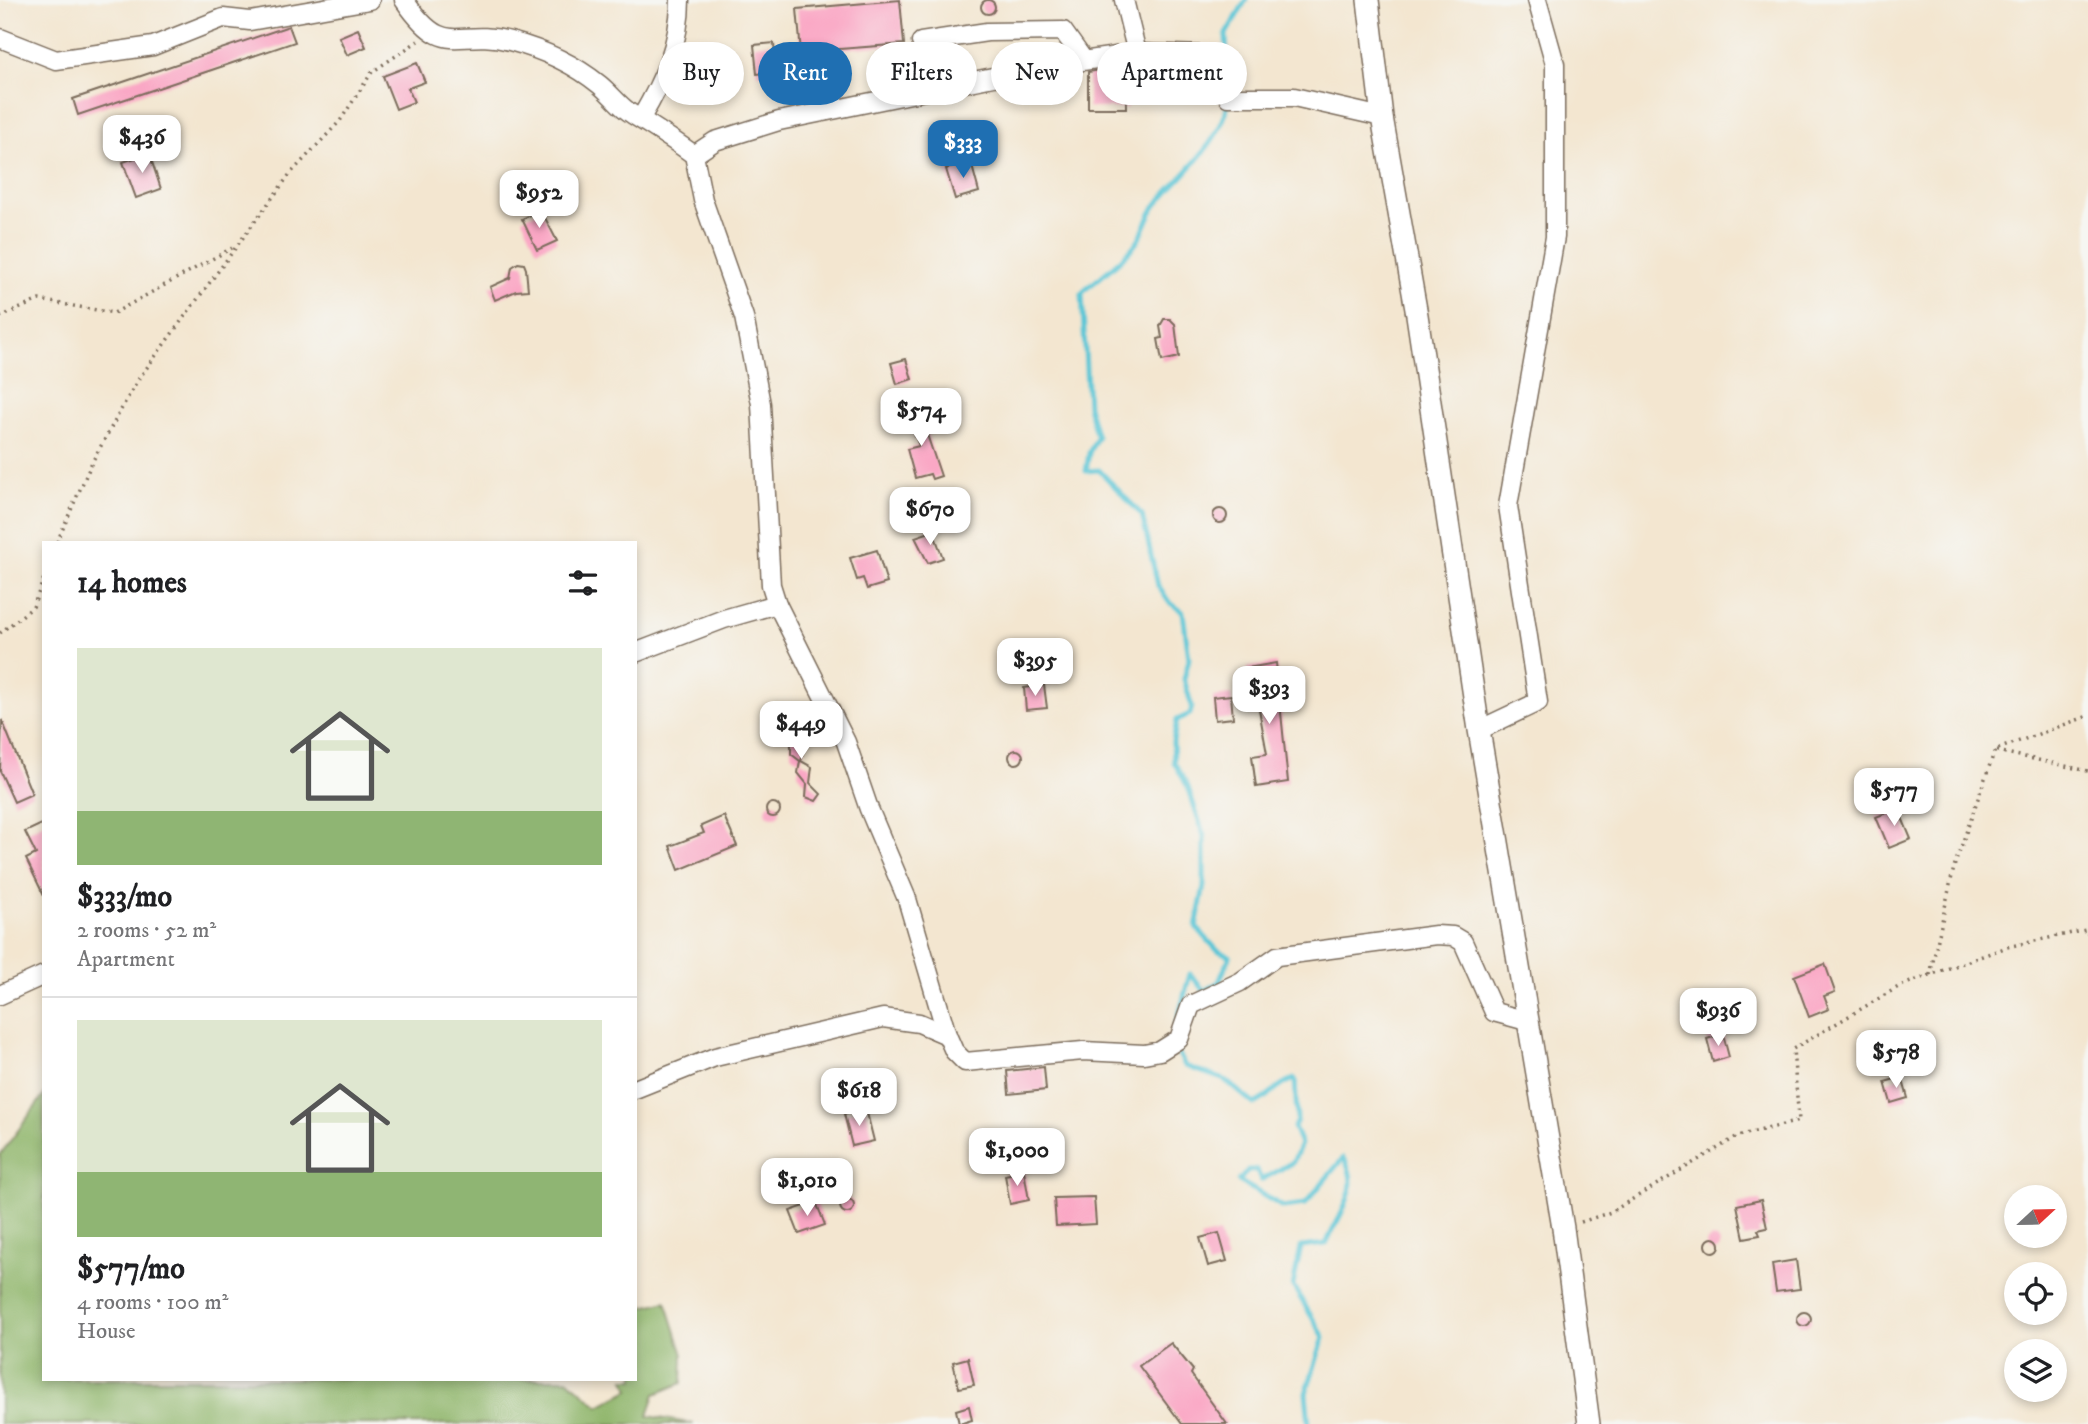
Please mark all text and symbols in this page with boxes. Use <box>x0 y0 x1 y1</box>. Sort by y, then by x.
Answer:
chip: Buy <box>658 42 744 105</box>
chip: Rent <box>758 42 852 105</box>
chip: Filters <box>866 42 977 105</box>
chip: New <box>991 42 1083 105</box>
chip: Apartment <box>1097 42 1247 105</box>
pin: $436 <box>101 116 183 175</box>
pin: $333 <box>922 120 1004 180</box>
text: $436 <box>119 123 165 152</box>
text: $333 <box>944 128 982 157</box>
pin: $952 <box>498 170 580 230</box>
text: $952 <box>516 178 562 207</box>
pin: $574 <box>880 388 962 448</box>
text: $574 <box>897 396 945 425</box>
pin: $670 <box>889 488 971 547</box>
text: $670 <box>905 495 955 524</box>
icon: filters <box>564 564 602 602</box>
text: 14 homes <box>77 565 187 602</box>
pin: $395 <box>994 638 1076 698</box>
text: $395 <box>1013 646 1057 675</box>
pin: $393 <box>1228 666 1310 726</box>
text: $393 <box>1248 674 1290 703</box>
icon: home <box>277 693 403 819</box>
pin: $449 <box>760 702 842 761</box>
text: $449 <box>776 709 826 738</box>
pin: $577 <box>1853 768 1935 828</box>
text: $577 <box>1870 776 1918 805</box>
text: $333/mo <box>77 879 172 916</box>
text: 2 rooms · 52 m² <box>77 916 216 945</box>
text: Apartment <box>77 945 175 974</box>
pin: $936 <box>1677 988 1759 1048</box>
text: $936 <box>1696 996 1740 1025</box>
pin: $578 <box>1855 1030 1937 1090</box>
text: $578 <box>1872 1038 1920 1067</box>
icon: home <box>277 1065 403 1191</box>
pin: $618 <box>818 1068 900 1128</box>
text: $618 <box>837 1076 881 1105</box>
pin: $1,000 <box>960 1128 1074 1188</box>
text: $1,000 <box>985 1136 1049 1165</box>
pin: $1,010 <box>750 1158 864 1218</box>
text: $1,010 <box>777 1166 837 1195</box>
north arrow <box>2004 1185 2067 1248</box>
map controls <box>2004 1185 2067 1402</box>
text: $577/mo <box>77 1251 185 1288</box>
button: locate <box>2004 1262 2067 1325</box>
text: 4 rooms · 100 m² <box>77 1288 229 1317</box>
text: House <box>77 1317 135 1346</box>
button: layers <box>2004 1339 2067 1402</box>

